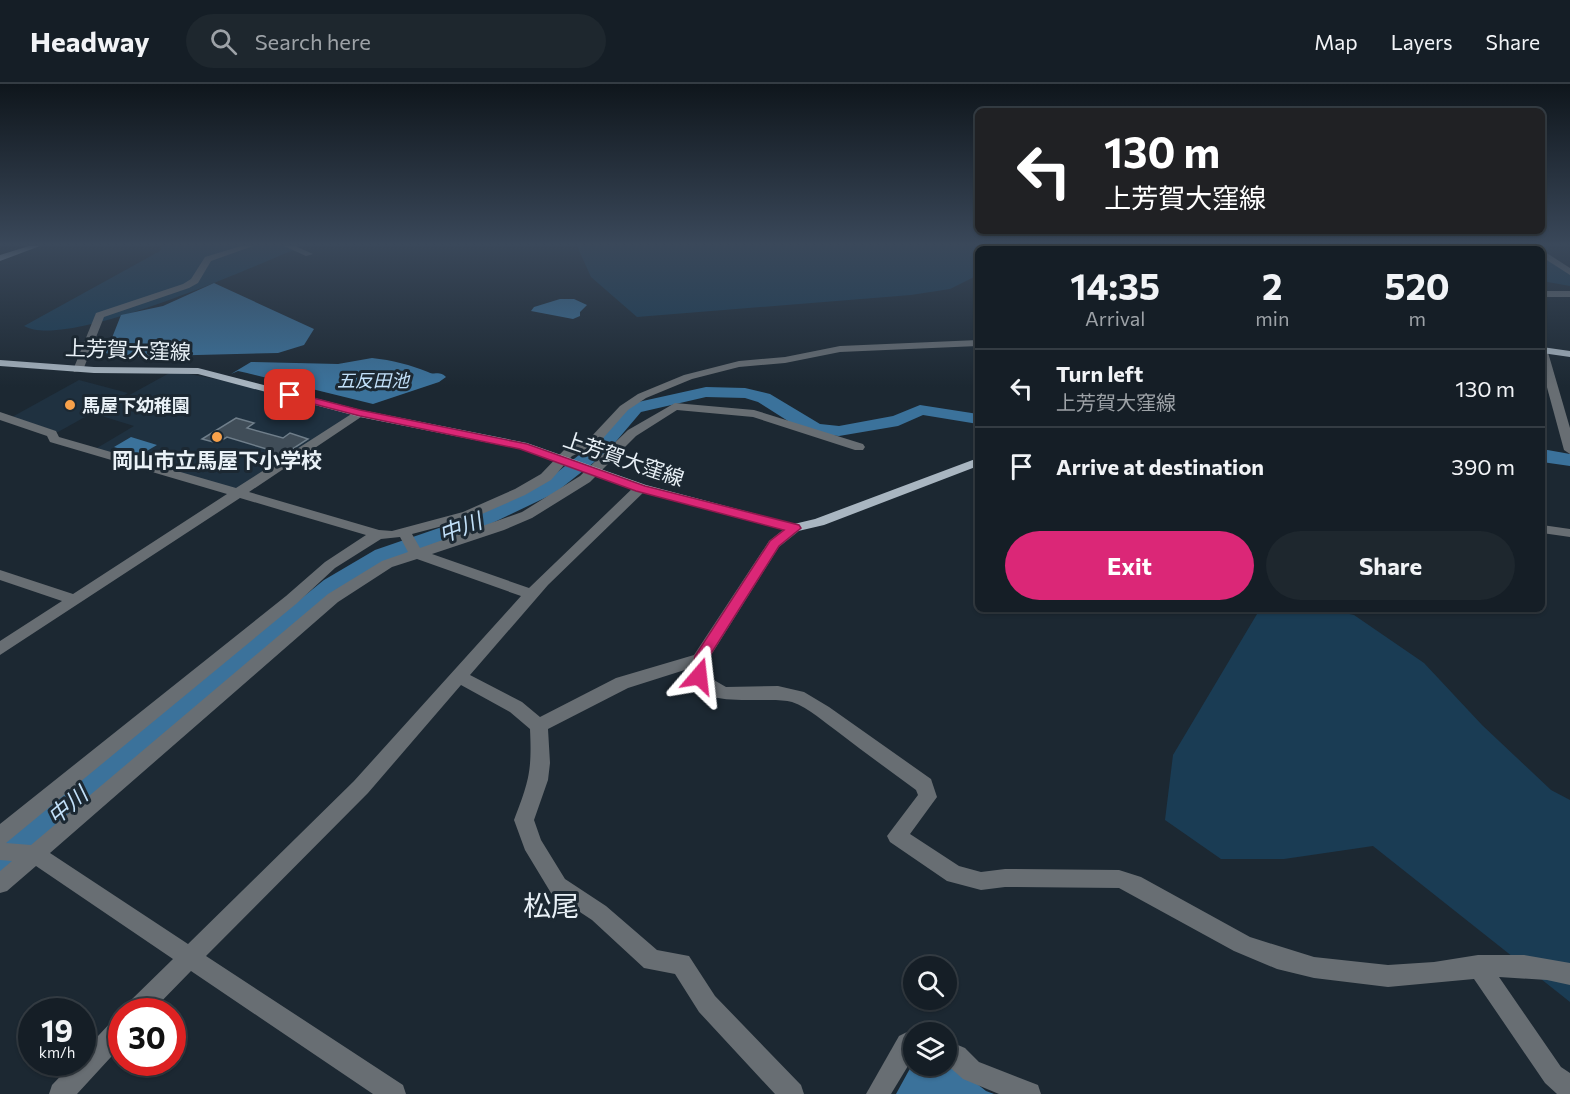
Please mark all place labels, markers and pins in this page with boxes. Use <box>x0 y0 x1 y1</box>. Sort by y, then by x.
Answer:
pin <box>264 369 315 420</box>
place label: 馬屋下幼稚園 <box>82 394 190 416</box>
marker: 馬屋下幼稚園 <box>63 398 77 412</box>
marker: 岡山市立馬屋下小学校 <box>210 430 224 444</box>
place label: 岡山市立馬屋下小学校 <box>112 447 322 472</box>

